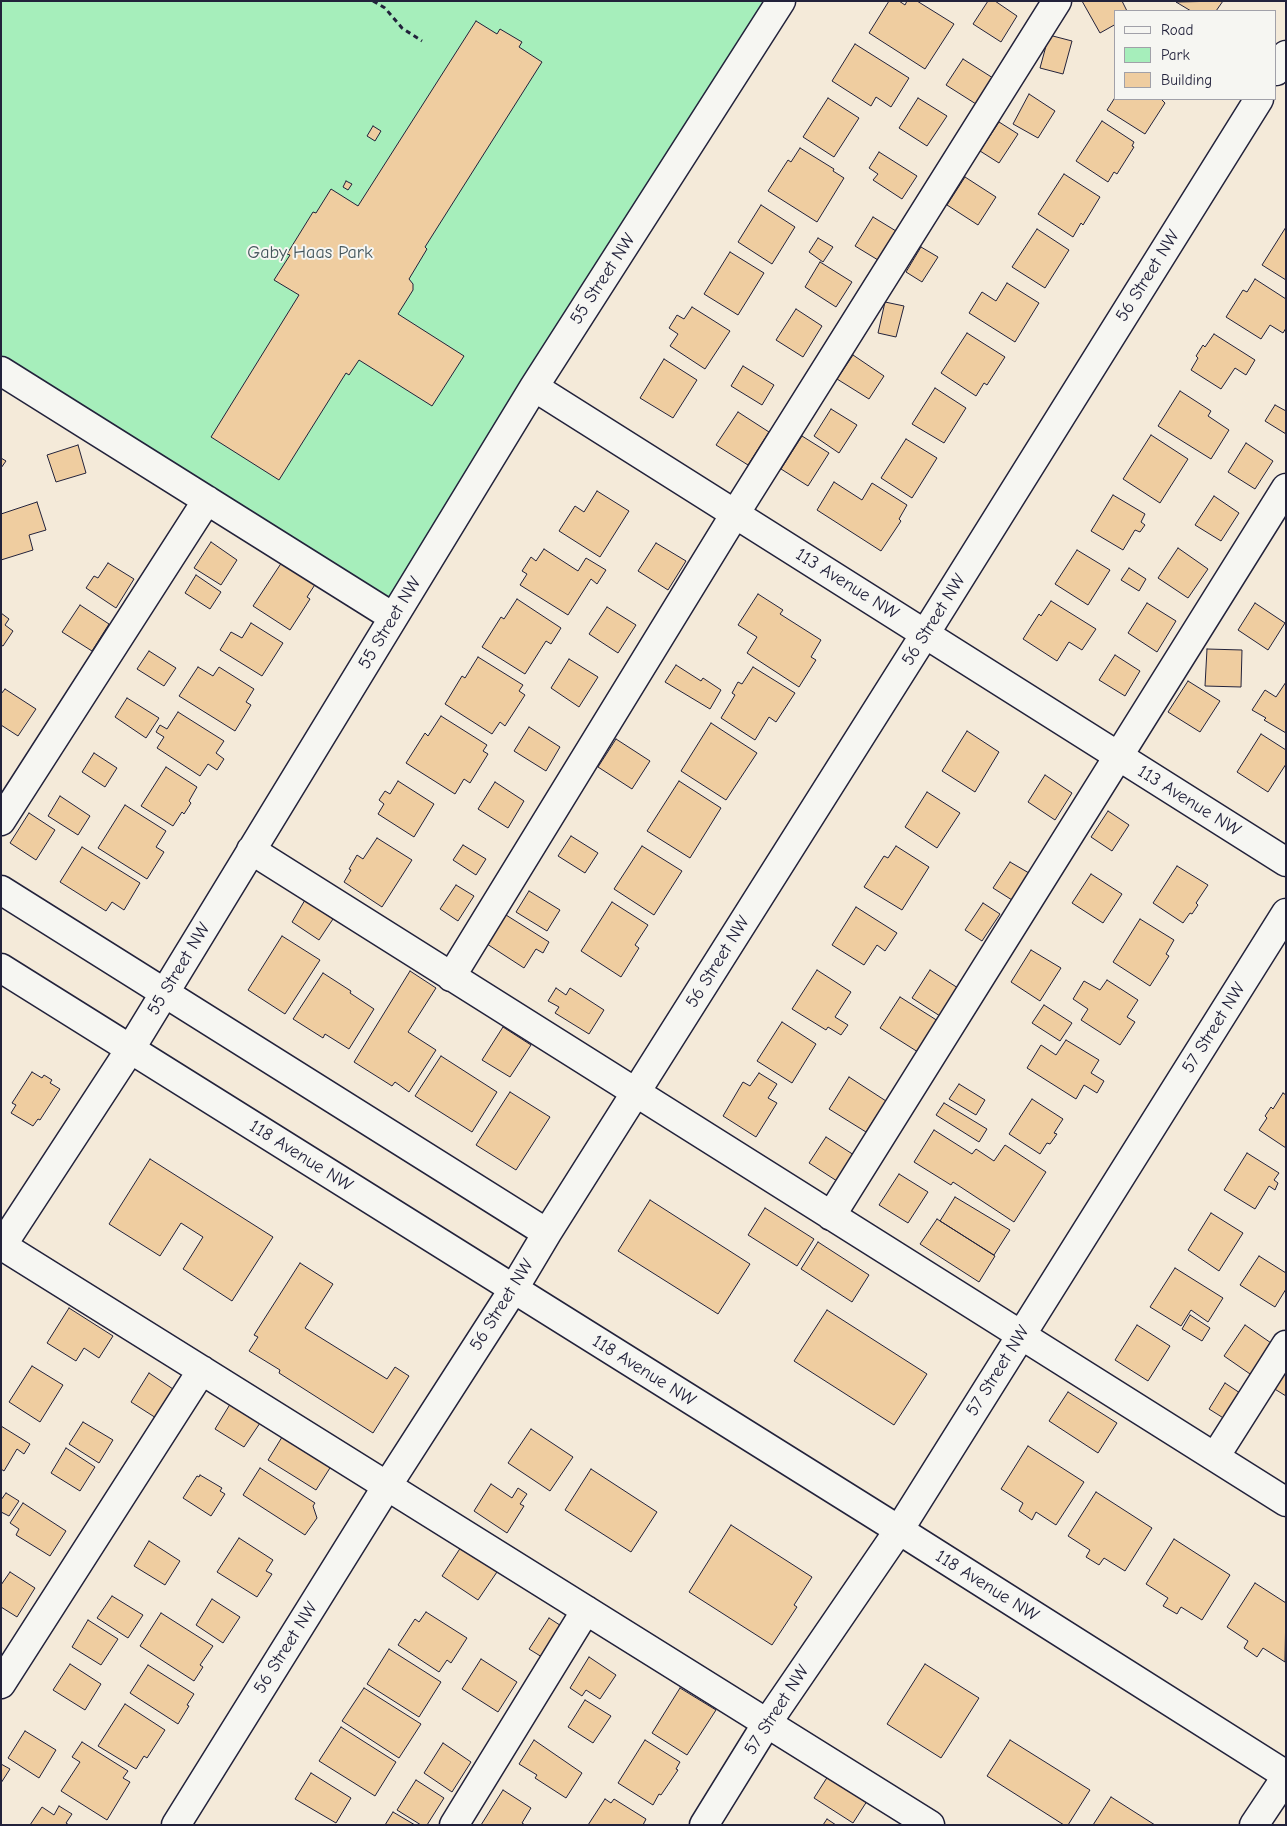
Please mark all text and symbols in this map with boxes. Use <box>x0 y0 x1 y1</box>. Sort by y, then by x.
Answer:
legend <box>1114 10 1277 100</box>
text: Road <box>1161 21 1193 39</box>
text: Park <box>1161 46 1190 64</box>
text: Building <box>1161 71 1212 89</box>
street label: 56 Street NW <box>1111 226 1185 326</box>
street label: 55 Street NW <box>566 229 640 329</box>
park label: Gaby Haas Park <box>247 242 373 264</box>
street label: 113 Avenue NW <box>791 544 903 624</box>
street label: 56 Street NW <box>897 570 971 670</box>
street label: 55 Street NW <box>354 573 426 673</box>
street label: 113 Avenue NW <box>1133 761 1245 841</box>
street label: 56 Street NW <box>681 912 755 1012</box>
street label: 55 Street NW <box>143 919 215 1019</box>
street label: 57 Street NW <box>1178 979 1250 1077</box>
street label: 118 Avenue NW <box>245 1116 357 1196</box>
street label: 56 Street NW <box>465 1255 539 1355</box>
street label: 57 Street NW <box>962 1322 1034 1420</box>
street label: 118 Avenue NW <box>588 1331 700 1411</box>
street label: 118 Avenue NW <box>931 1546 1043 1626</box>
street label: 56 Street NW <box>249 1598 323 1698</box>
street label: 57 Street NW <box>740 1661 814 1759</box>

